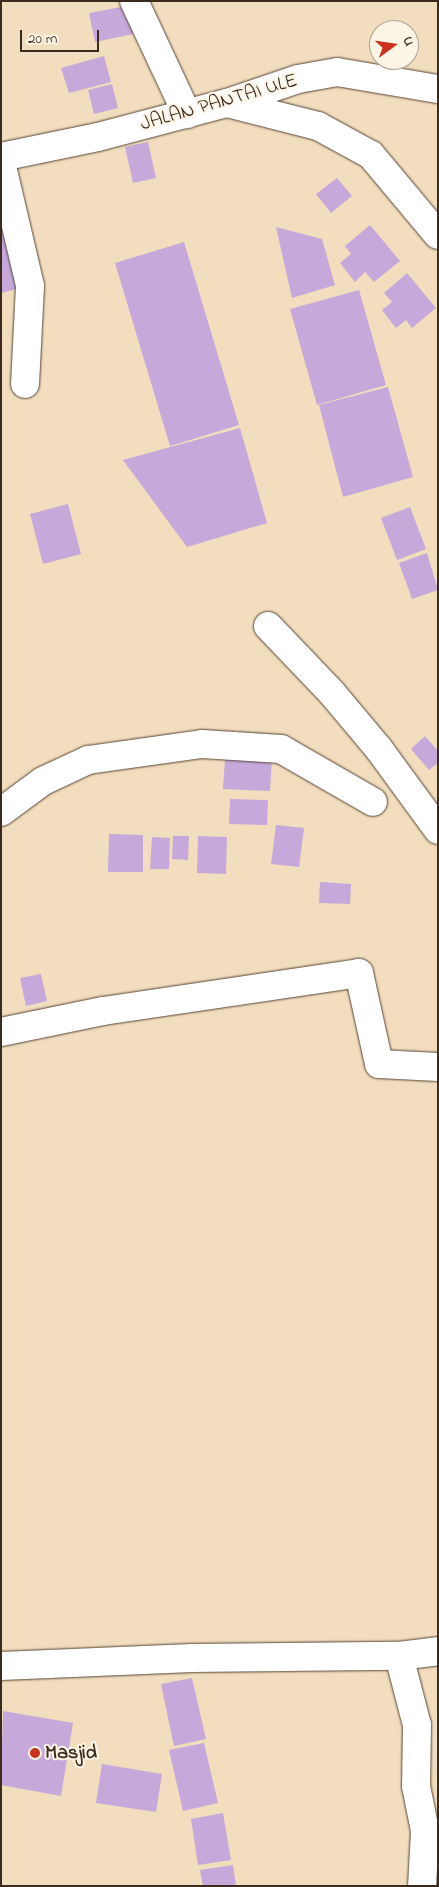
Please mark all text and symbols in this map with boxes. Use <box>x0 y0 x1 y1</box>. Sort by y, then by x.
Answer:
scale bar <box>22 20 101 52</box>
north arrow <box>369 20 419 70</box>
text: 20 m <box>28 28 57 50</box>
text: U <box>397 35 419 48</box>
street label: JALAN PANTAI ULE <box>138 69 300 137</box>
place label: Masjid <box>45 1741 97 1765</box>
marker: Masjid <box>29 1747 41 1759</box>

